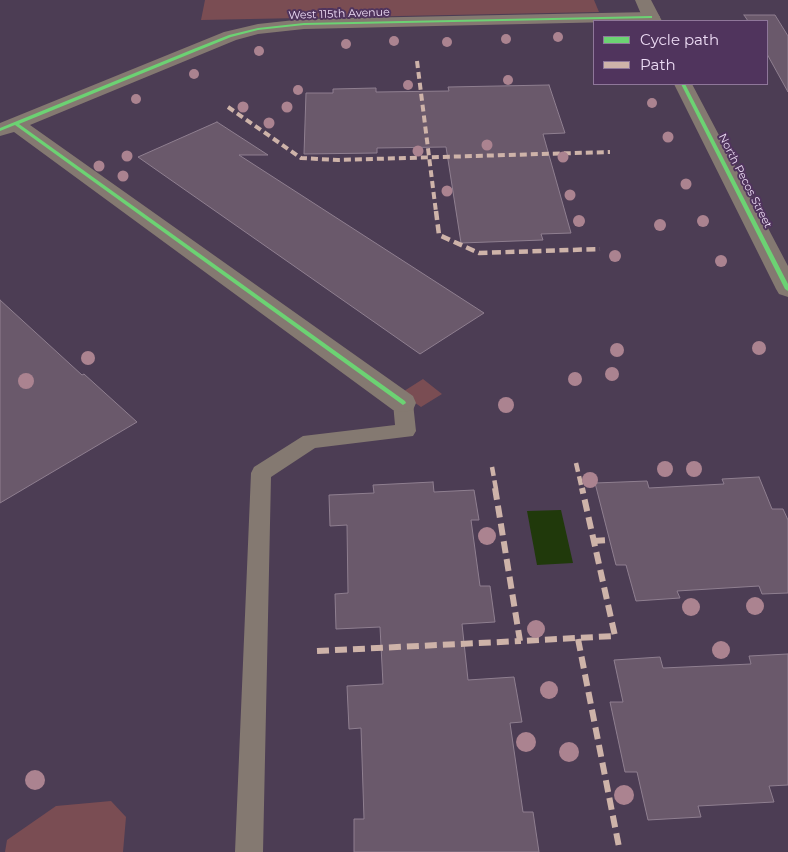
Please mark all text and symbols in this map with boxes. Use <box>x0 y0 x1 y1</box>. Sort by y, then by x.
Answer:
street label: West 115th Avenue <box>288 6 390 22</box>
legend <box>593 20 768 85</box>
text: Cycle path <box>640 30 719 49</box>
text: Path <box>640 55 676 74</box>
street label: North Pecos Street <box>715 132 775 230</box>

